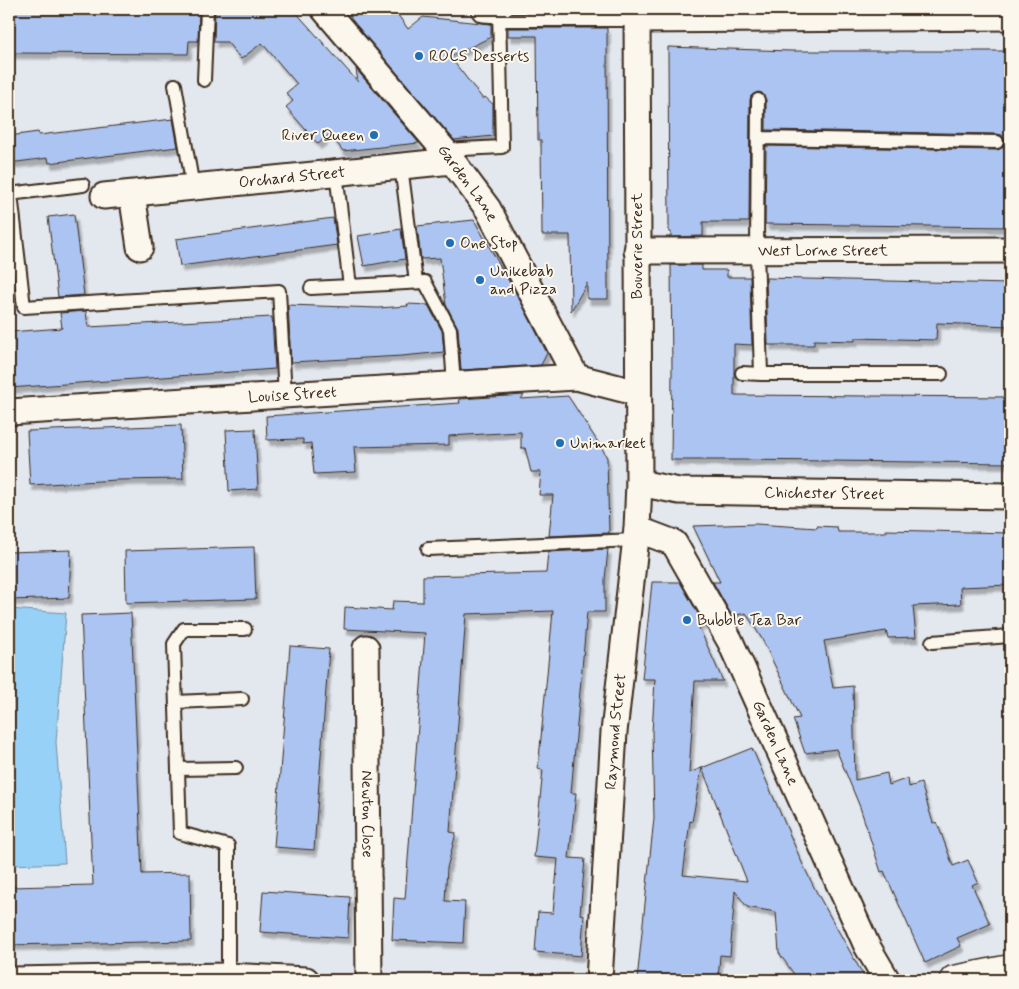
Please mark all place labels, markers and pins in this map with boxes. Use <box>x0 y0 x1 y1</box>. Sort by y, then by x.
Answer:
place label: ROCS Desserts <box>429 46 529 67</box>
marker: ROCS Desserts <box>413 50 425 62</box>
place label: River Queen <box>282 125 364 146</box>
marker: River Queen <box>368 129 380 141</box>
place label: One Stop <box>460 233 518 254</box>
marker: One Stop <box>444 237 456 249</box>
place label: Unikebab and Pizza <box>490 261 557 300</box>
marker: Unikebab and Pizza <box>474 274 486 286</box>
place label: Unimarket <box>570 433 646 454</box>
marker: Unimarket <box>554 437 566 449</box>
place label: Bubble Tea Bar <box>697 610 802 631</box>
marker: Bubble Tea Bar <box>681 614 693 626</box>

